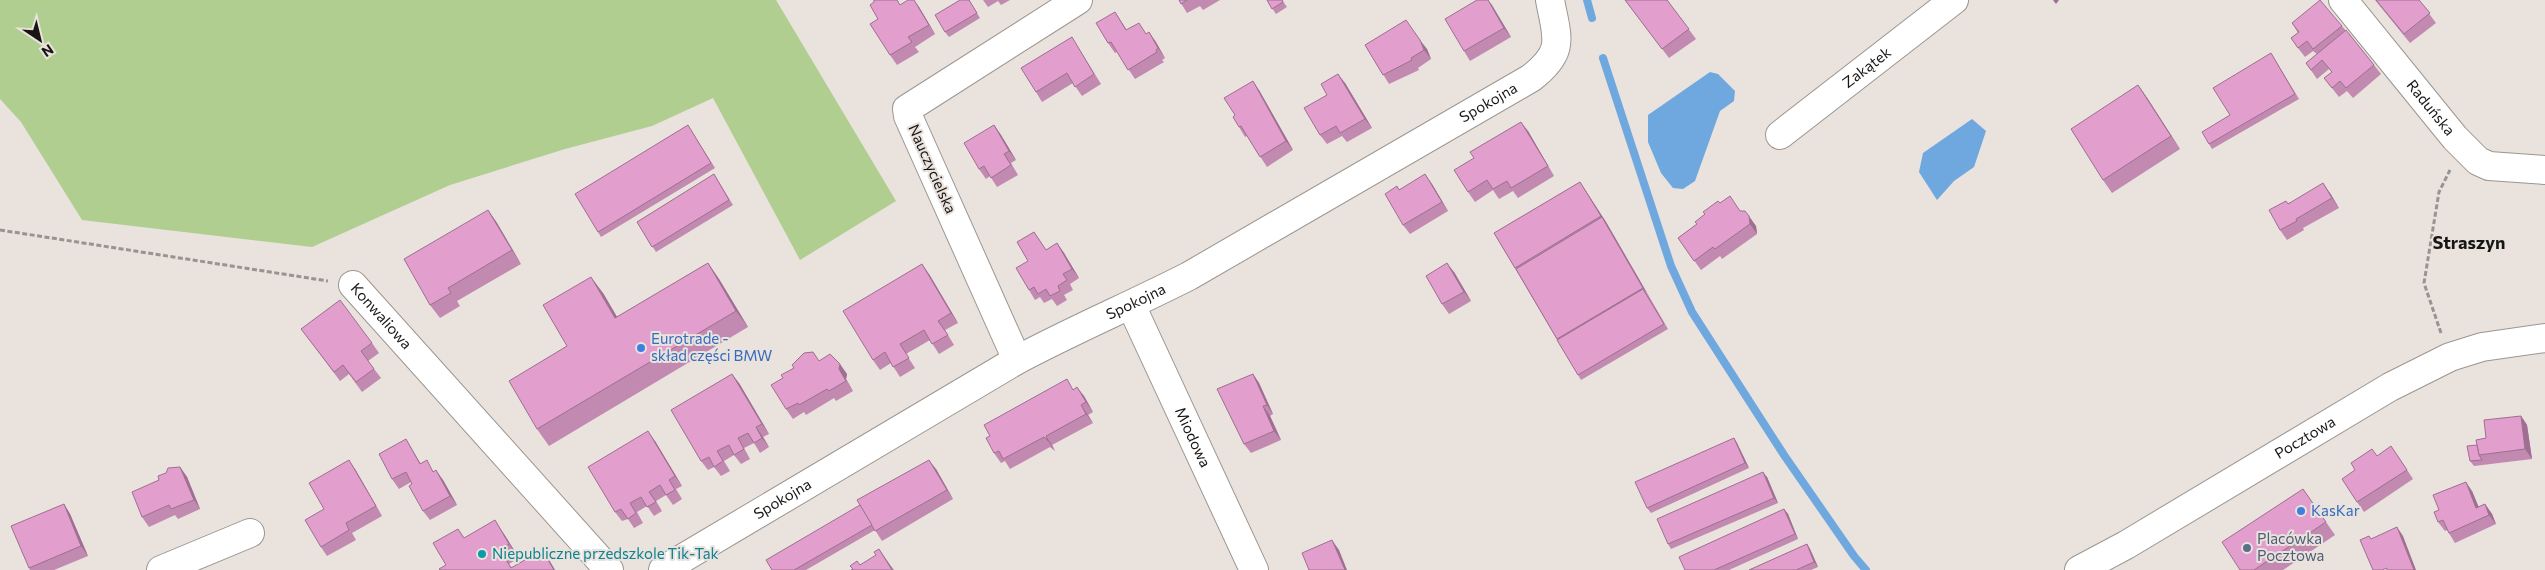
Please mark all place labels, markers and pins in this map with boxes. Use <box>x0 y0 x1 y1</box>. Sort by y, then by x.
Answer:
place label: Eurotrade - skład części BMW <box>651 329 772 364</box>
marker: Eurotrade - skład części BMW <box>635 342 647 354</box>
place label: KasKar <box>2311 501 2360 519</box>
marker: KasKar <box>2295 505 2307 517</box>
place label: Placówka Pocztowa <box>2257 529 2324 564</box>
marker: Placówka Pocztowa <box>2241 542 2253 554</box>
place label: Niepubliczne przedszkole Tik-Tak <box>492 544 719 562</box>
marker: Niepubliczne przedszkole Tik-Tak <box>476 548 488 560</box>

